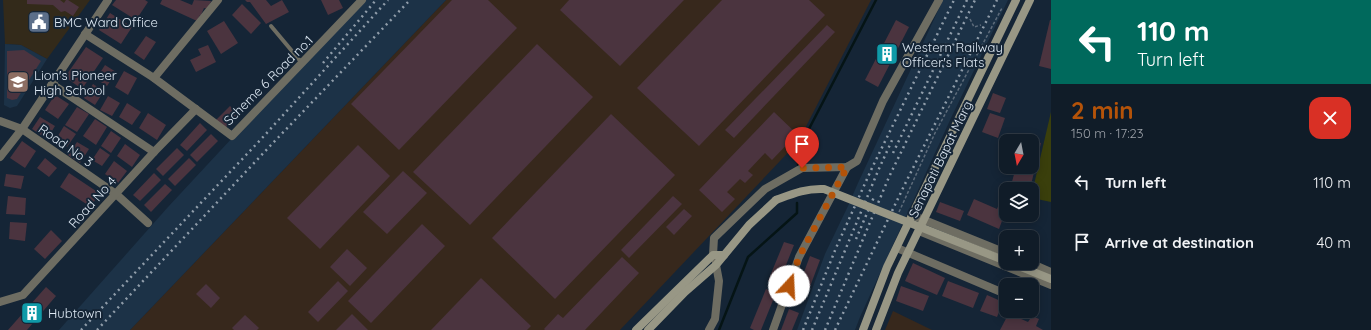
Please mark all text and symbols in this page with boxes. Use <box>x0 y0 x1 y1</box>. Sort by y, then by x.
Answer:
public building icon: BMC Ward Office <box>26 9 52 35</box>
text: 110 m <box>1137 13 1210 48</box>
place label: BMC Ward Office <box>54 14 158 30</box>
icon: left <box>1071 16 1123 68</box>
street label: Scheme 6 Road no.1 <box>220 32 316 128</box>
place label: Western Railway Officer's Flats <box>902 39 1003 70</box>
building icon: Western Railway Officer's Flats <box>874 41 900 67</box>
text: Turn left <box>1137 48 1205 71</box>
place label: Lion's Pioneer High School <box>34 67 117 98</box>
school or university icon: Lion's Pioneer High School <box>5 69 31 95</box>
text: 2 min <box>1071 95 1133 125</box>
button: close <box>1309 97 1351 139</box>
street label: Senapati Bapat Marg <box>905 98 975 220</box>
street label: Road No 3 <box>35 120 97 170</box>
text: 150 m · 17:23 <box>1071 125 1144 141</box>
pin <box>785 127 819 168</box>
icon: arrive <box>791 133 813 155</box>
north arrow <box>999 134 1039 174</box>
map controls <box>999 134 1039 318</box>
icon: left <box>1071 171 1093 193</box>
street label: Road No 4 <box>65 173 119 231</box>
text: Turn left <box>1105 173 1167 192</box>
text: 110 m <box>1313 173 1351 192</box>
button: layers <box>999 182 1039 222</box>
button: + <box>999 230 1039 270</box>
icon: arrive <box>1071 231 1093 253</box>
text: Arrive at destination <box>1105 233 1254 252</box>
text: 40 m <box>1316 233 1351 252</box>
position arrow <box>768 265 810 307</box>
button: − <box>999 278 1039 318</box>
building icon: Hubtown <box>19 300 45 326</box>
place label: Hubtown <box>48 305 102 321</box>

